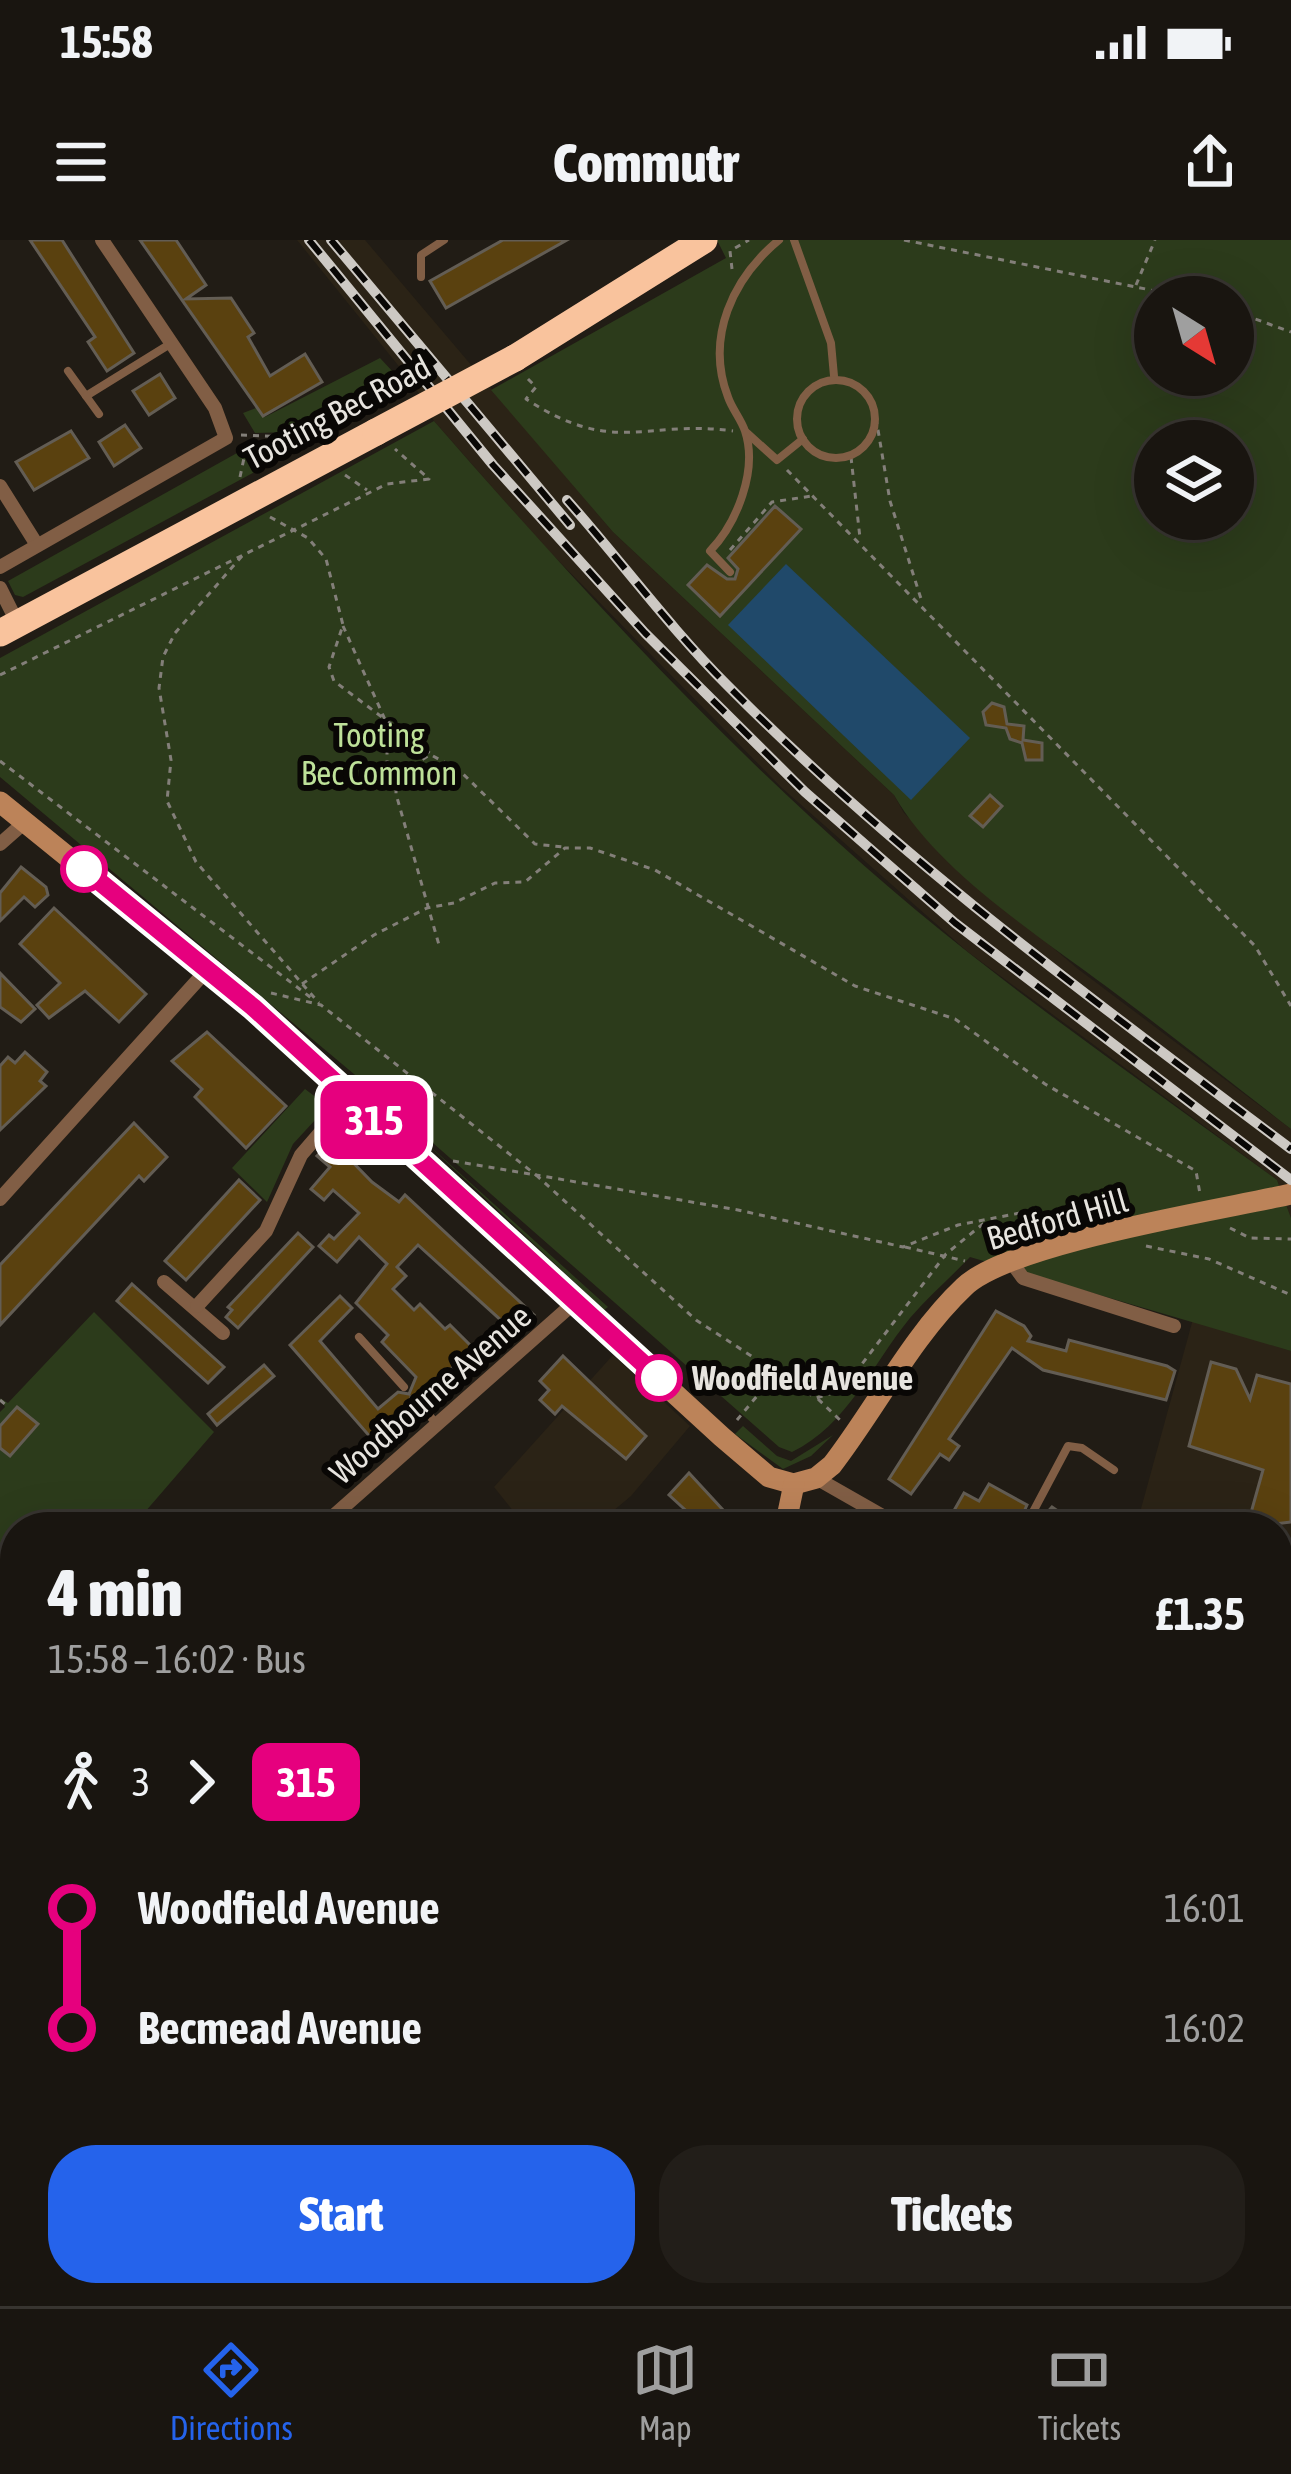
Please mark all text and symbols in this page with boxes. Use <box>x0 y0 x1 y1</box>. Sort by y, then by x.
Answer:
text: 15:58 <box>60 16 153 68</box>
icon: menu <box>48 129 114 195</box>
icon: share <box>1177 129 1243 195</box>
text: Commutr <box>553 132 738 193</box>
north arrow <box>1134 276 1254 396</box>
map controls <box>1134 276 1254 540</box>
street label: Tooting Bec Road <box>237 347 437 477</box>
button: layers <box>1134 420 1254 540</box>
park label: Tooting Bec Common <box>301 716 457 792</box>
unlabelled marker <box>62 847 106 891</box>
line badge: 315 <box>305 1081 443 1159</box>
text: 315 <box>344 1096 404 1144</box>
street label: Bedford Hill <box>982 1181 1132 1257</box>
street label: Woodbourne Avenue <box>322 1297 538 1491</box>
marker: Woodfield Avenue <box>637 1356 681 1400</box>
place label: Woodfield Avenue <box>691 1359 913 1397</box>
text: 4 min <box>48 1554 183 1630</box>
text: £1.35 <box>1155 1588 1245 1640</box>
text: 15:58 – 16:02 · Bus <box>48 1637 306 1681</box>
icon: walk <box>48 1749 114 1815</box>
icon: forward <box>168 1749 234 1815</box>
text: 315 <box>276 1758 336 1806</box>
text: 3 <box>132 1760 150 1804</box>
text: Woodfield Avenue <box>138 1882 440 1934</box>
text: 16:01 <box>1164 1886 1245 1930</box>
text: Becmead Avenue <box>138 2002 422 2054</box>
text: 16:02 <box>1164 2006 1245 2050</box>
button: Start <box>48 2145 635 2283</box>
button: Tickets <box>659 2145 1245 2283</box>
tab: Directions <box>170 2337 293 2447</box>
tab: Map <box>632 2337 698 2447</box>
tab: Tickets <box>1038 2337 1121 2447</box>

